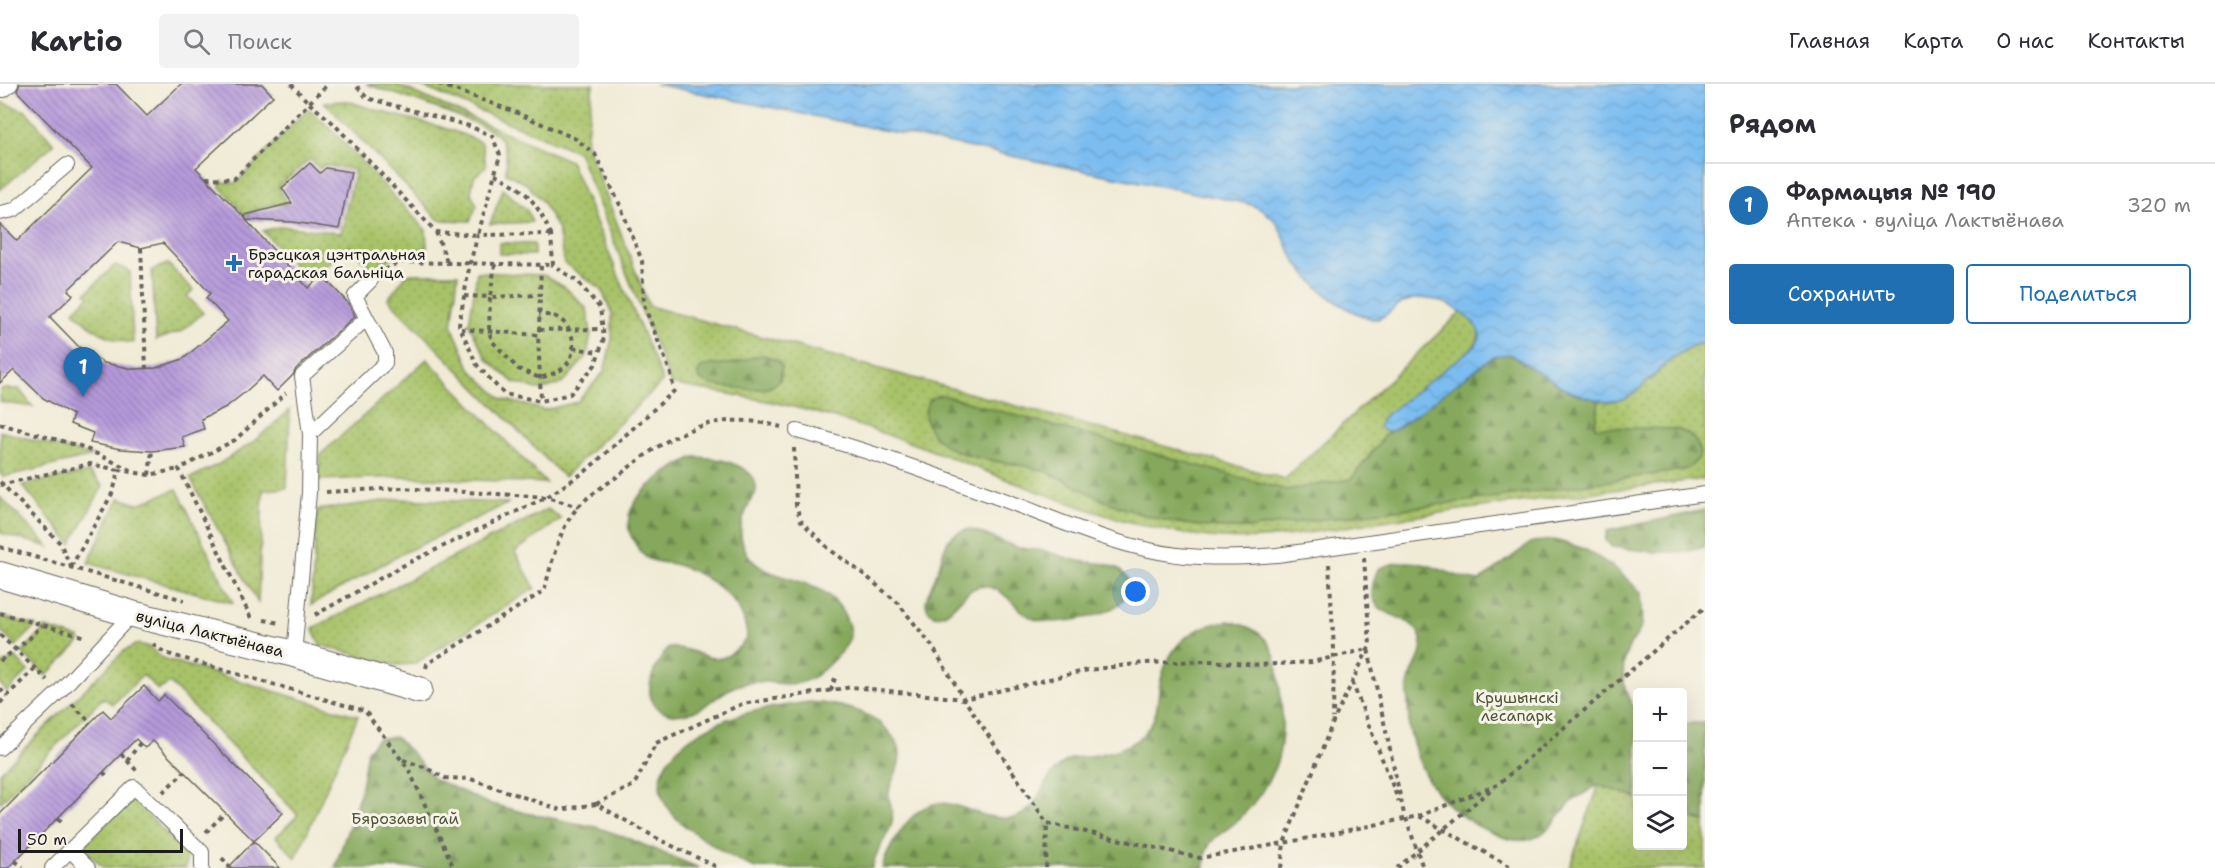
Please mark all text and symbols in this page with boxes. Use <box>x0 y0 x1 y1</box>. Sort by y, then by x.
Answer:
search box <box>159 14 579 68</box>
text: Kartio <box>30 22 123 60</box>
icon: search <box>180 25 213 58</box>
text: Поиск <box>228 27 292 56</box>
text: Главная <box>1789 27 1870 55</box>
text: Карта <box>1903 27 1963 55</box>
text: О нас <box>1996 27 2054 55</box>
text: Контакты <box>2087 27 2185 55</box>
text: Рядом <box>1729 106 1816 141</box>
text: Фармацыя № 190 <box>1786 178 1996 207</box>
text: 1 <box>1744 192 1753 218</box>
text: 320 m <box>2127 192 2191 218</box>
text: Аптека · вуліца Лактыёнава <box>1786 207 2064 233</box>
place label: Брэсцкая цэнтральная гарадская бальніца <box>248 244 426 283</box>
marker: Брэсцкая цэнтральная гарадская бальніца <box>225 254 243 272</box>
button: Сохранить <box>1729 264 1954 324</box>
button: Поделиться <box>1966 264 2191 324</box>
pin: 1 <box>64 348 103 397</box>
your location <box>1121 577 1150 606</box>
street label: вуліца Лактыёнава <box>134 605 286 662</box>
park label: Крушынскі лесапарк <box>1475 687 1559 726</box>
map controls <box>1633 688 1687 850</box>
button: + <box>1633 688 1687 742</box>
button: − <box>1633 742 1687 796</box>
button: layers <box>1633 796 1687 850</box>
park label: Бярозавы гай <box>351 808 459 829</box>
scale bar <box>18 826 183 854</box>
text: 50 m <box>27 829 67 850</box>

